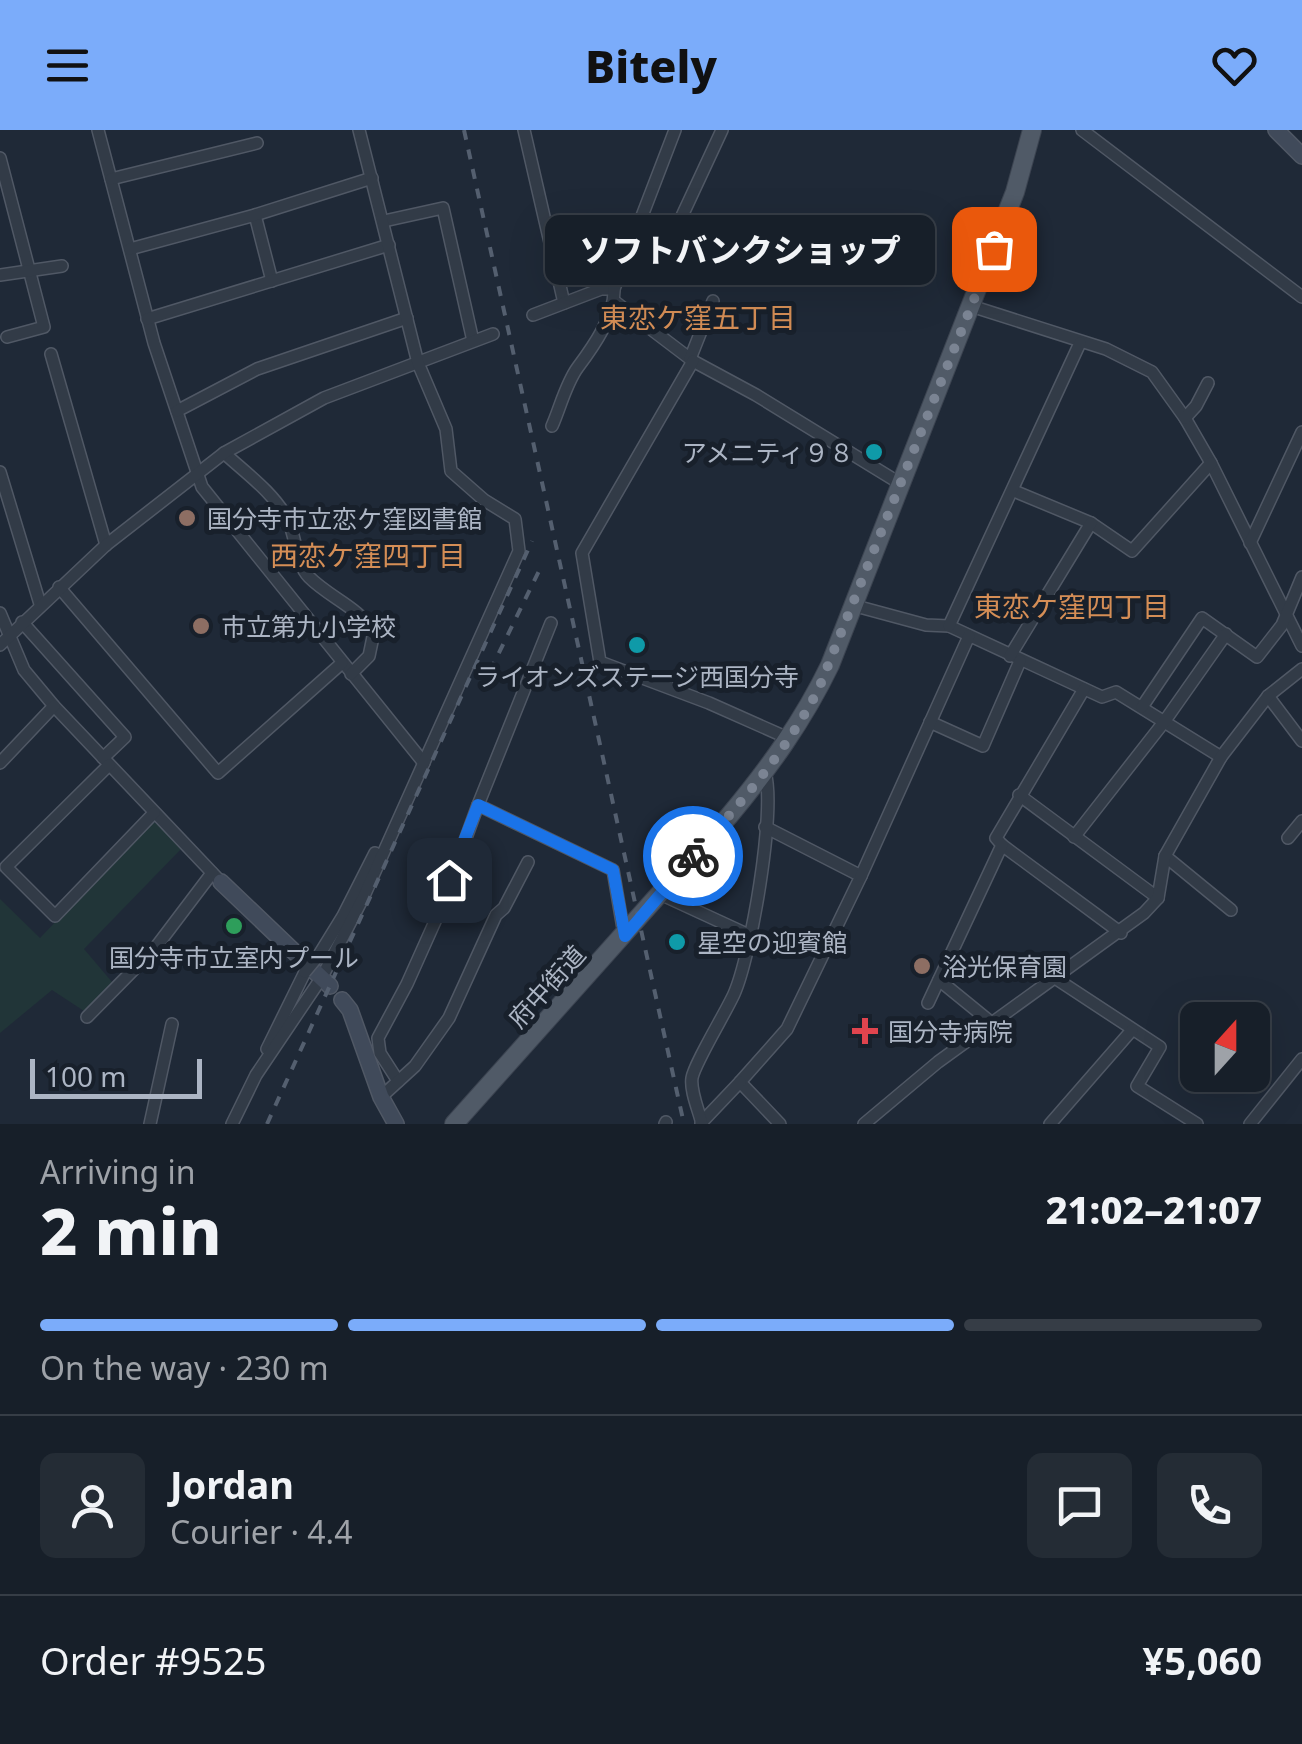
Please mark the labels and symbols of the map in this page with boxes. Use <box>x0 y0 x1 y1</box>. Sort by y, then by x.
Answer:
pin <box>952 207 1037 292</box>
callout: ソフトバンクショップ <box>544 214 934 284</box>
district label: 東恋ケ窪五丁目 <box>600 298 796 336</box>
place label: アメニティ９８ <box>682 435 854 469</box>
marker: アメニティ９８ <box>863 441 885 463</box>
place label: 国分寺市立恋ケ窪図書館 <box>207 501 482 535</box>
marker: 国分寺市立恋ケ窪図書館 <box>176 507 198 529</box>
district label: 西恋ケ窪四丁目 <box>270 536 466 574</box>
district label: 東恋ケ窪四丁目 <box>974 587 1170 625</box>
place label: 市立第九小学校 <box>221 609 396 643</box>
marker: 市立第九小学校 <box>190 615 212 637</box>
marker: ライオンズステージ西国分寺 <box>626 634 648 656</box>
place label: ライオンズステージ西国分寺 <box>475 659 799 693</box>
courier <box>643 806 743 906</box>
pin <box>407 838 492 923</box>
marker: 国分寺市立室内プール <box>223 915 245 937</box>
place label: 星空の迎賓館 <box>697 925 847 959</box>
marker: 星空の迎賓館 <box>666 931 688 953</box>
street label: 府中街道 <box>500 937 592 1035</box>
place label: 国分寺市立室内プール <box>109 940 359 974</box>
place label: 浴光保育園 <box>942 949 1067 983</box>
marker: 浴光保育園 <box>911 955 933 977</box>
north arrow <box>1180 1002 1270 1092</box>
place label: 国分寺病院 <box>888 1014 1013 1048</box>
marker: 国分寺病院 <box>852 1018 878 1044</box>
scale bar <box>30 1054 202 1098</box>

